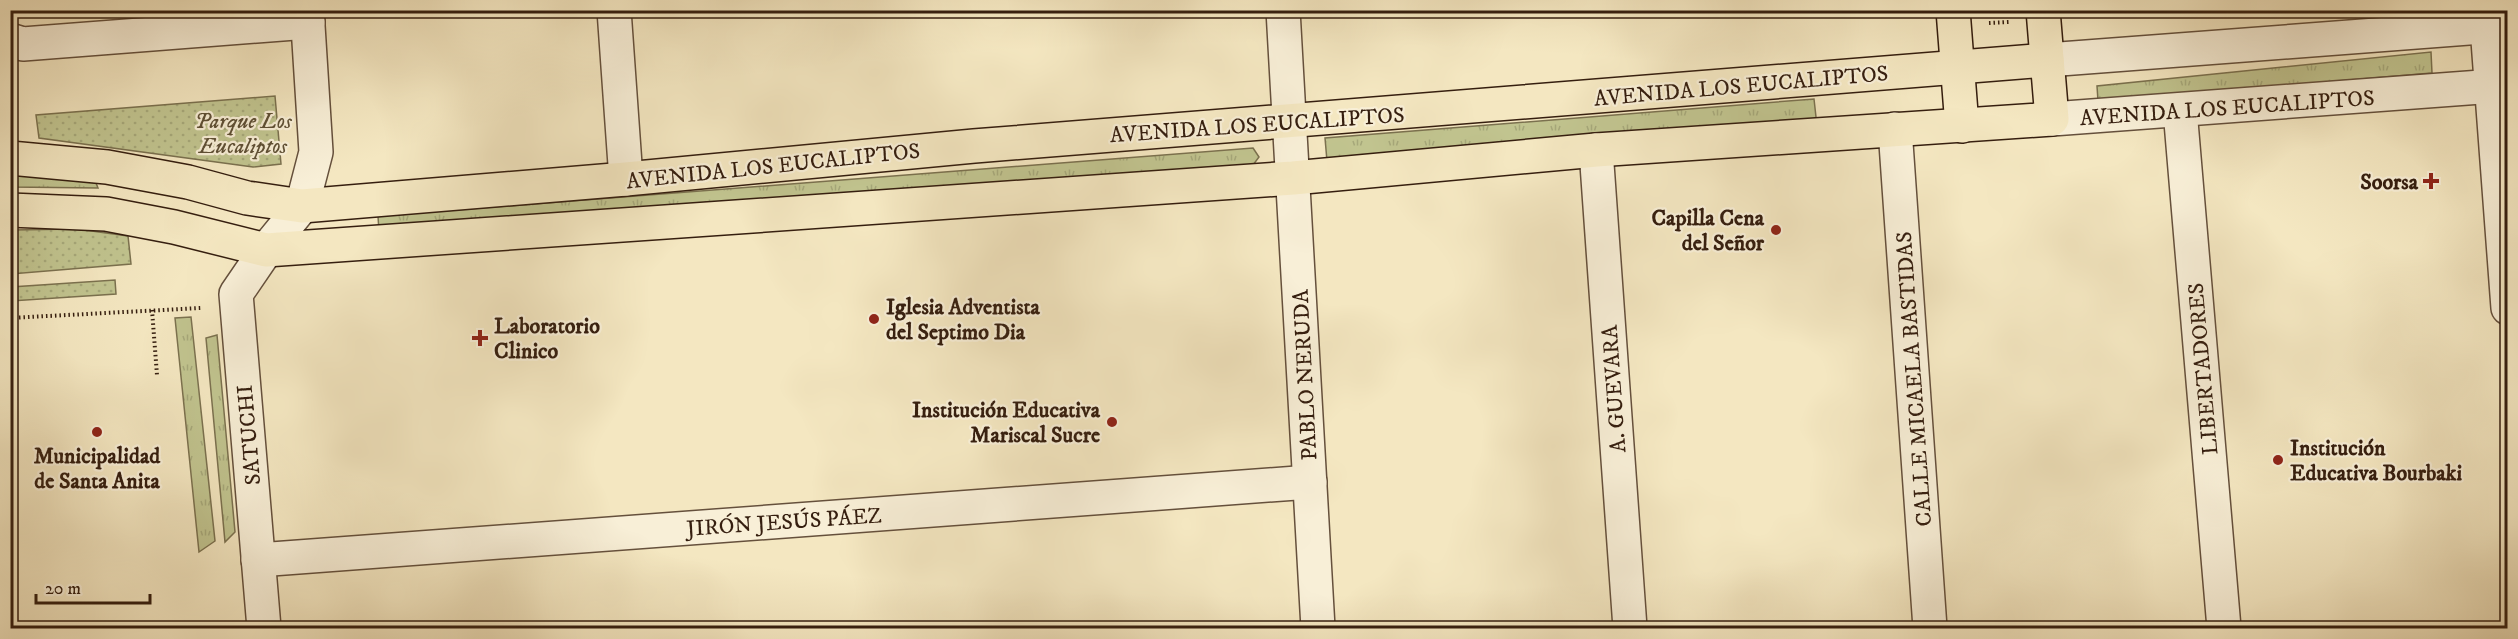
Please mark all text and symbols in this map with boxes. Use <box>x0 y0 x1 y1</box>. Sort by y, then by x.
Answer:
street label: AVENIDA LOS EUCALIPTOS <box>1593 60 1889 113</box>
street label: AVENIDA LOS EUCALIPTOS <box>2079 85 2375 132</box>
street label: AVENIDA LOS EUCALIPTOS <box>1109 102 1405 149</box>
park label: Parque Los Eucaliptos <box>194 108 293 160</box>
street label: AVENIDA LOS EUCALIPTOS <box>625 138 921 195</box>
place label: Soorsa <box>2360 169 2419 196</box>
marker: Soorsa <box>2422 172 2440 190</box>
place label: Capilla Cena del Señor <box>1651 205 1765 257</box>
marker: Capilla Cena del Señor <box>1769 223 1783 237</box>
street label: CALLE MICAELA BASTIDAS <box>1891 230 1938 527</box>
street label: LIBERTADORES <box>2183 282 2224 456</box>
street label: PABLO NERUDA <box>1287 288 1323 461</box>
place label: Iglesia Adventista del Septimo Dia <box>886 294 1041 346</box>
marker: Iglesia Adventista del Septimo Dia <box>867 312 881 326</box>
place label: Laboratorio Clinico <box>494 313 600 365</box>
street label: A. GUEVARA <box>1596 323 1632 454</box>
marker: Laboratorio Clinico <box>471 329 489 347</box>
street label: SATUCHI <box>232 384 267 486</box>
place label: Institución Educativa Mariscal Sucre <box>912 397 1101 449</box>
marker: Institución Educativa Mariscal Sucre <box>1105 415 1119 429</box>
marker: Municipalidad de Santa Anita <box>90 425 104 439</box>
place label: Institución Educativa Bourbaki <box>2290 435 2462 487</box>
place label: Municipalidad de Santa Anita <box>34 443 161 495</box>
marker: Institución Educativa Bourbaki <box>2271 453 2285 467</box>
street label: JIRÓN JESÚS PÁEZ <box>684 501 883 543</box>
scale bar <box>36 567 150 605</box>
text: 20 m <box>45 578 81 600</box>

